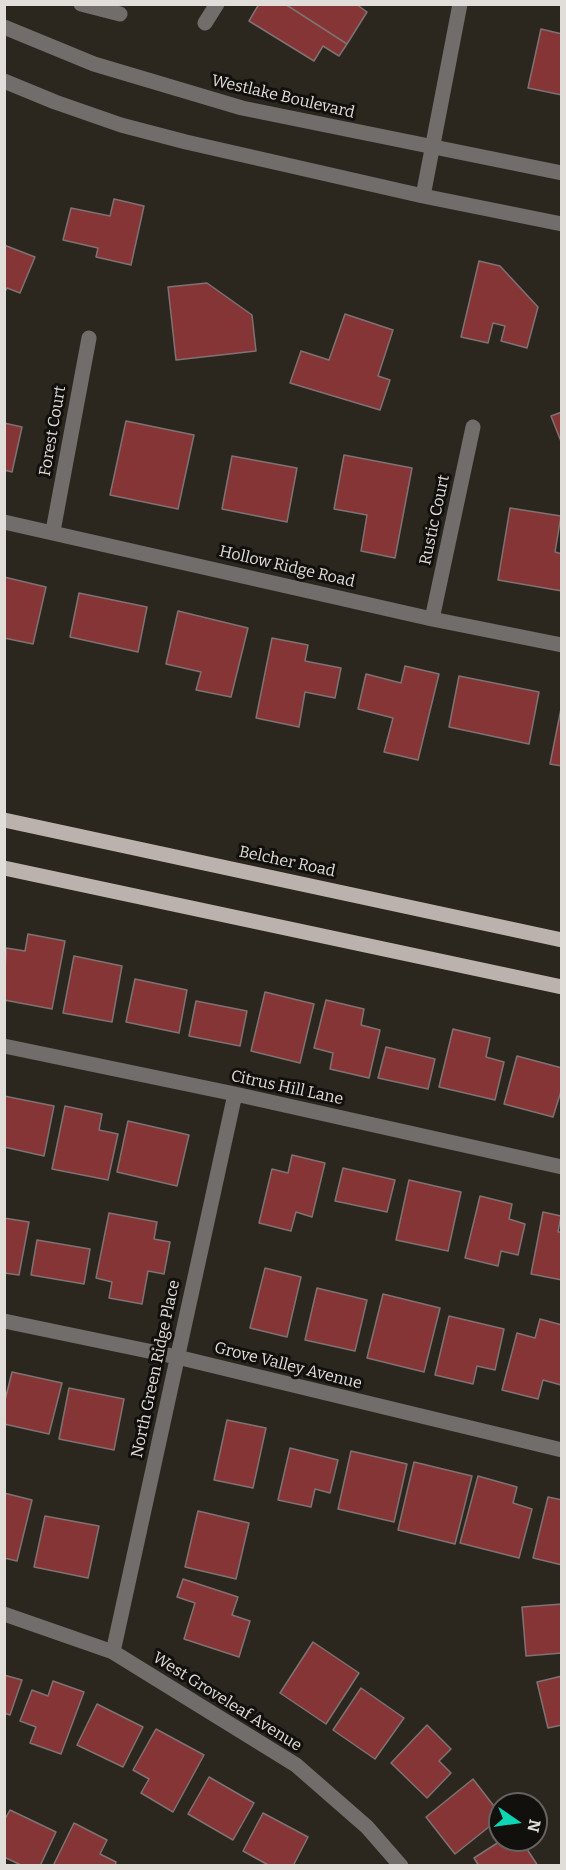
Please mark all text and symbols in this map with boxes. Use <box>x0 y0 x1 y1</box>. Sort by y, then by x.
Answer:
street label: Westlake Boulevard <box>210 71 356 123</box>
street label: Forest Court <box>36 384 70 478</box>
street label: Rustic Court <box>416 473 454 567</box>
street label: Hollow Ridge Road <box>217 542 357 592</box>
street label: Belcher Road <box>237 842 337 882</box>
street label: Citrus Hill Lane <box>229 1067 345 1109</box>
street label: North Green Ridge Place <box>128 1278 184 1460</box>
street label: Grove Valley Avenue <box>212 1338 364 1394</box>
street label: West Groveleaf Avenue <box>149 1648 305 1756</box>
north arrow <box>488 1792 548 1852</box>
text: N <box>523 1818 545 1834</box>

